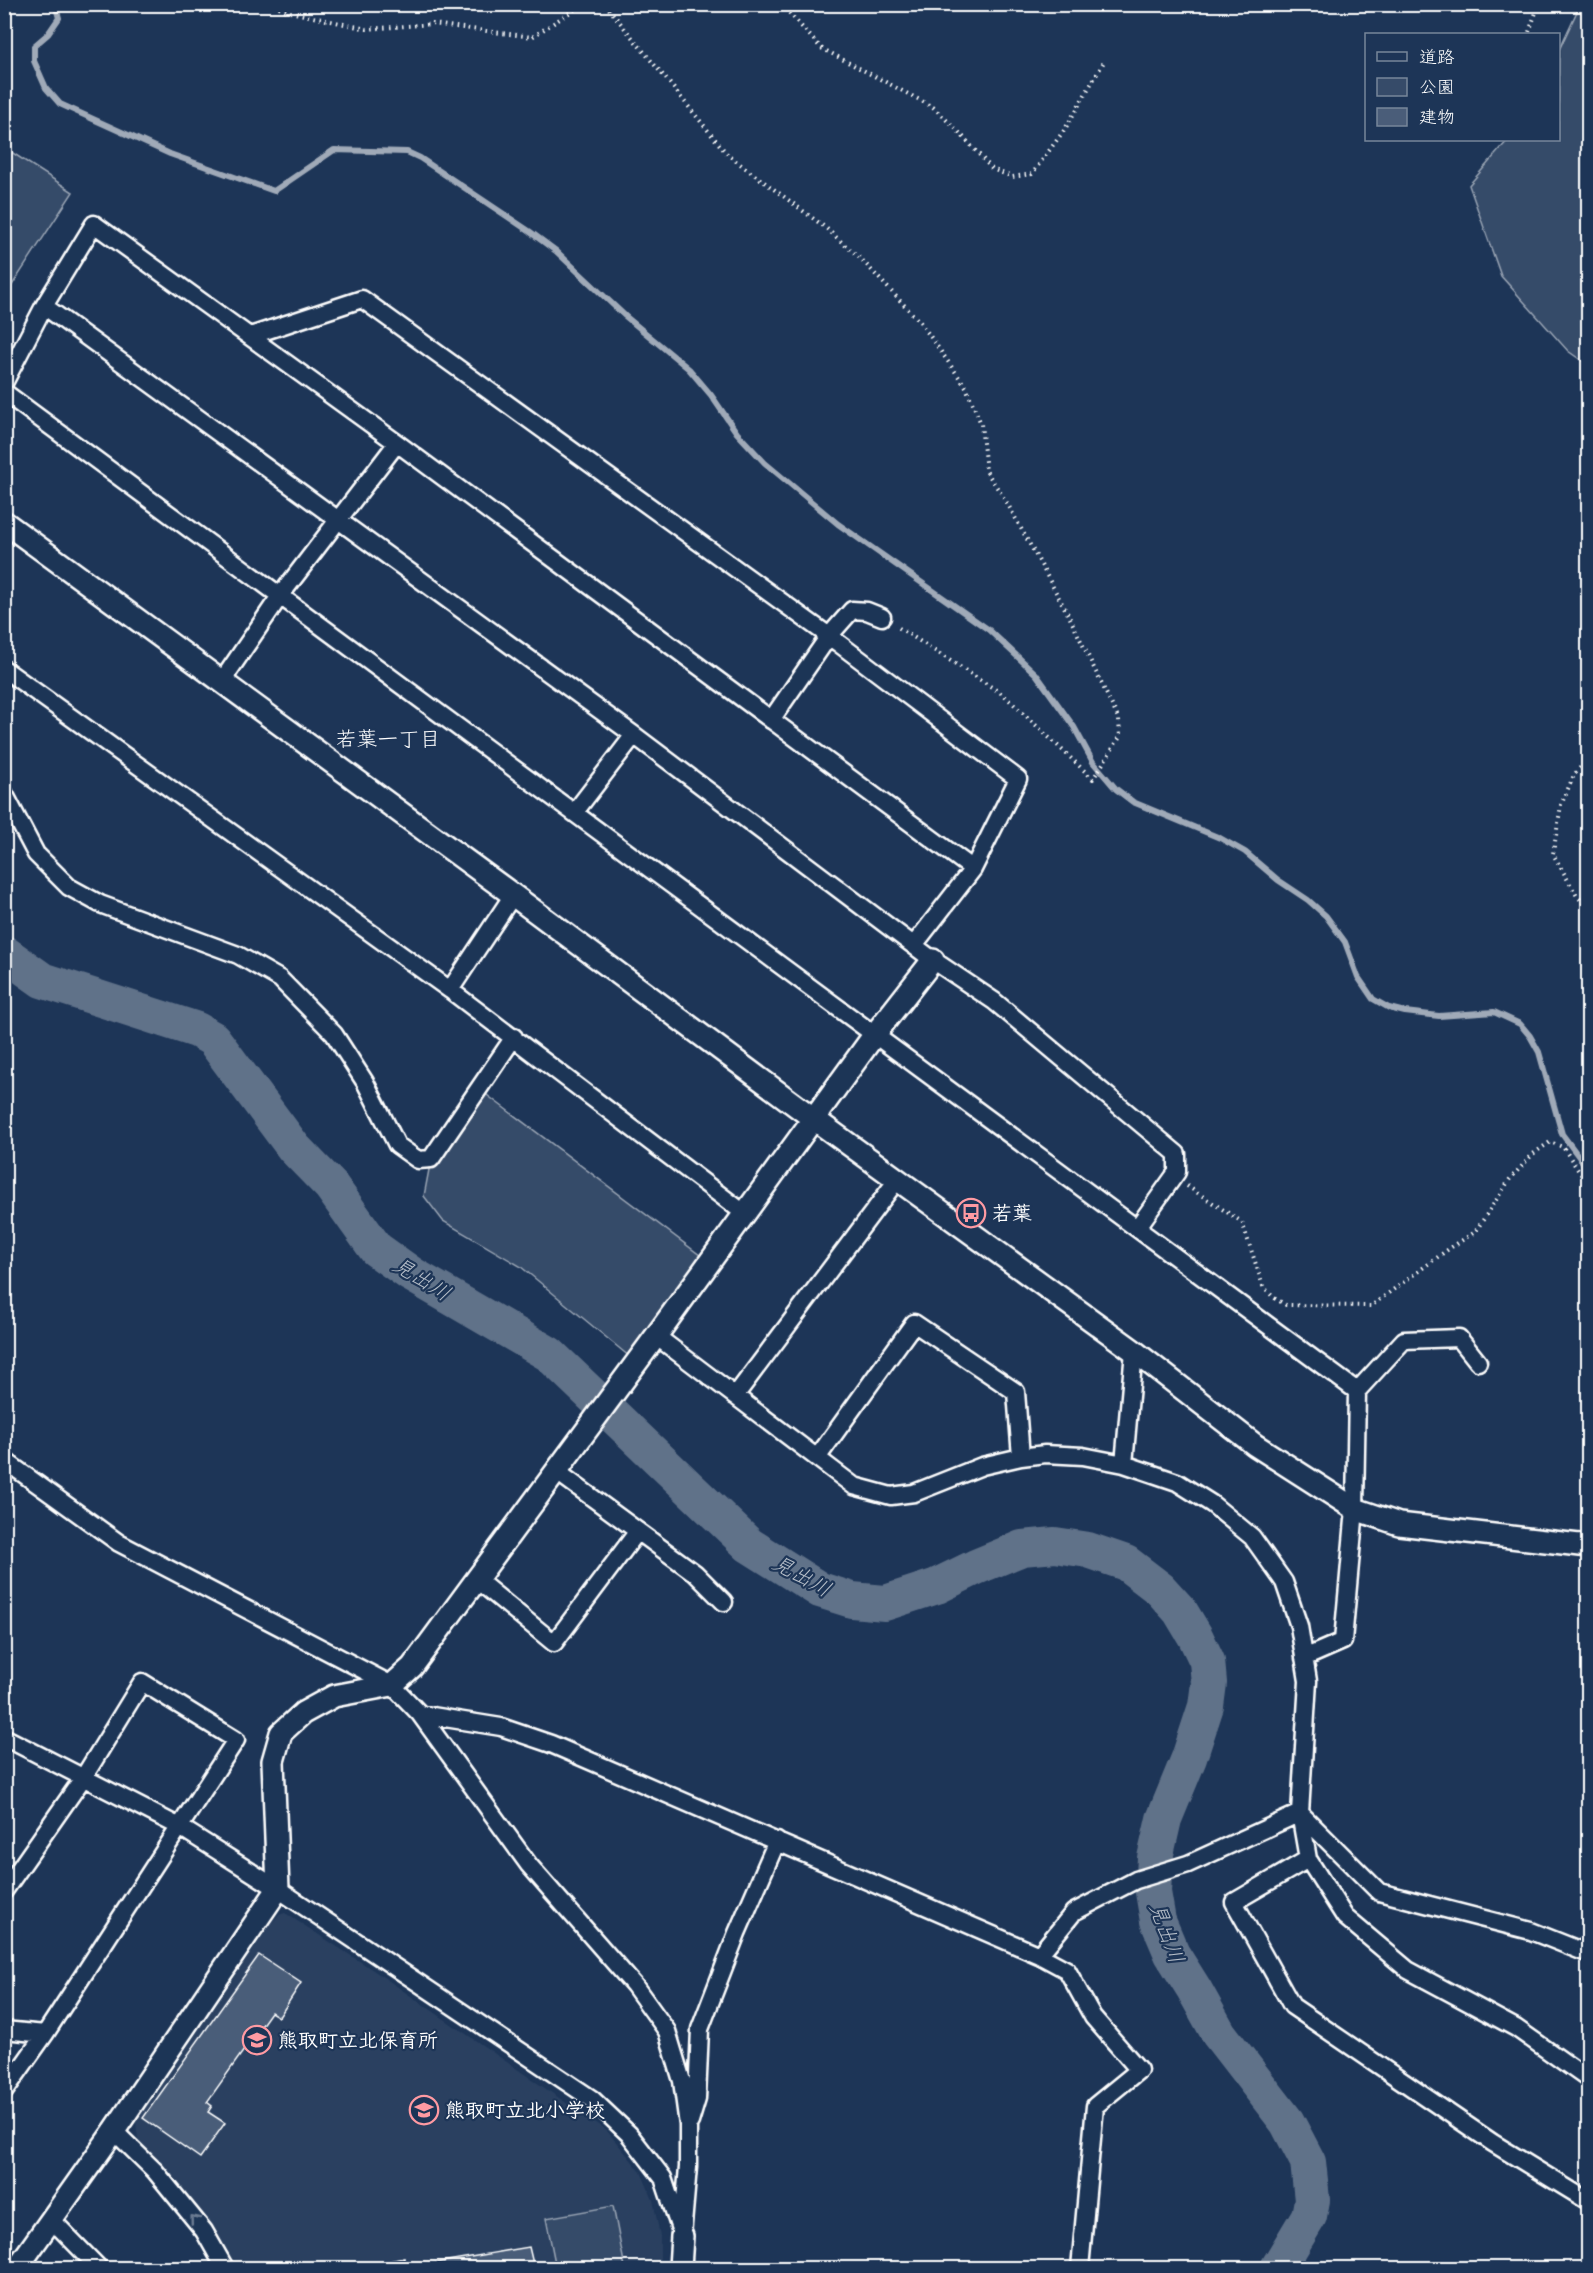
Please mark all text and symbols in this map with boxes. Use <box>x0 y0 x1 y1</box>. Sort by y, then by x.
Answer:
legend <box>1365 33 1560 141</box>
text: 道路 <box>1419 46 1455 68</box>
text: 公園 <box>1419 76 1455 98</box>
text: 建物 <box>1419 106 1455 128</box>
district label: 若葉一丁目 <box>336 726 441 751</box>
bus stop icon: 若葉 <box>955 1197 987 1229</box>
place label: 若葉 <box>992 1201 1032 1225</box>
water label: 見出川 <box>389 1251 456 1306</box>
water label: 見出川 <box>769 1549 836 1602</box>
water label: 見出川 <box>1145 1899 1190 1967</box>
school or university icon: 熊取町立北保育所 <box>241 2024 273 2056</box>
place label: 熊取町立北保育所 <box>278 2028 438 2052</box>
school or university icon: 熊取町立北小学校 <box>408 2094 440 2126</box>
place label: 熊取町立北小学校 <box>445 2098 605 2122</box>
one-way arrow <box>190 2215 201 2226</box>

